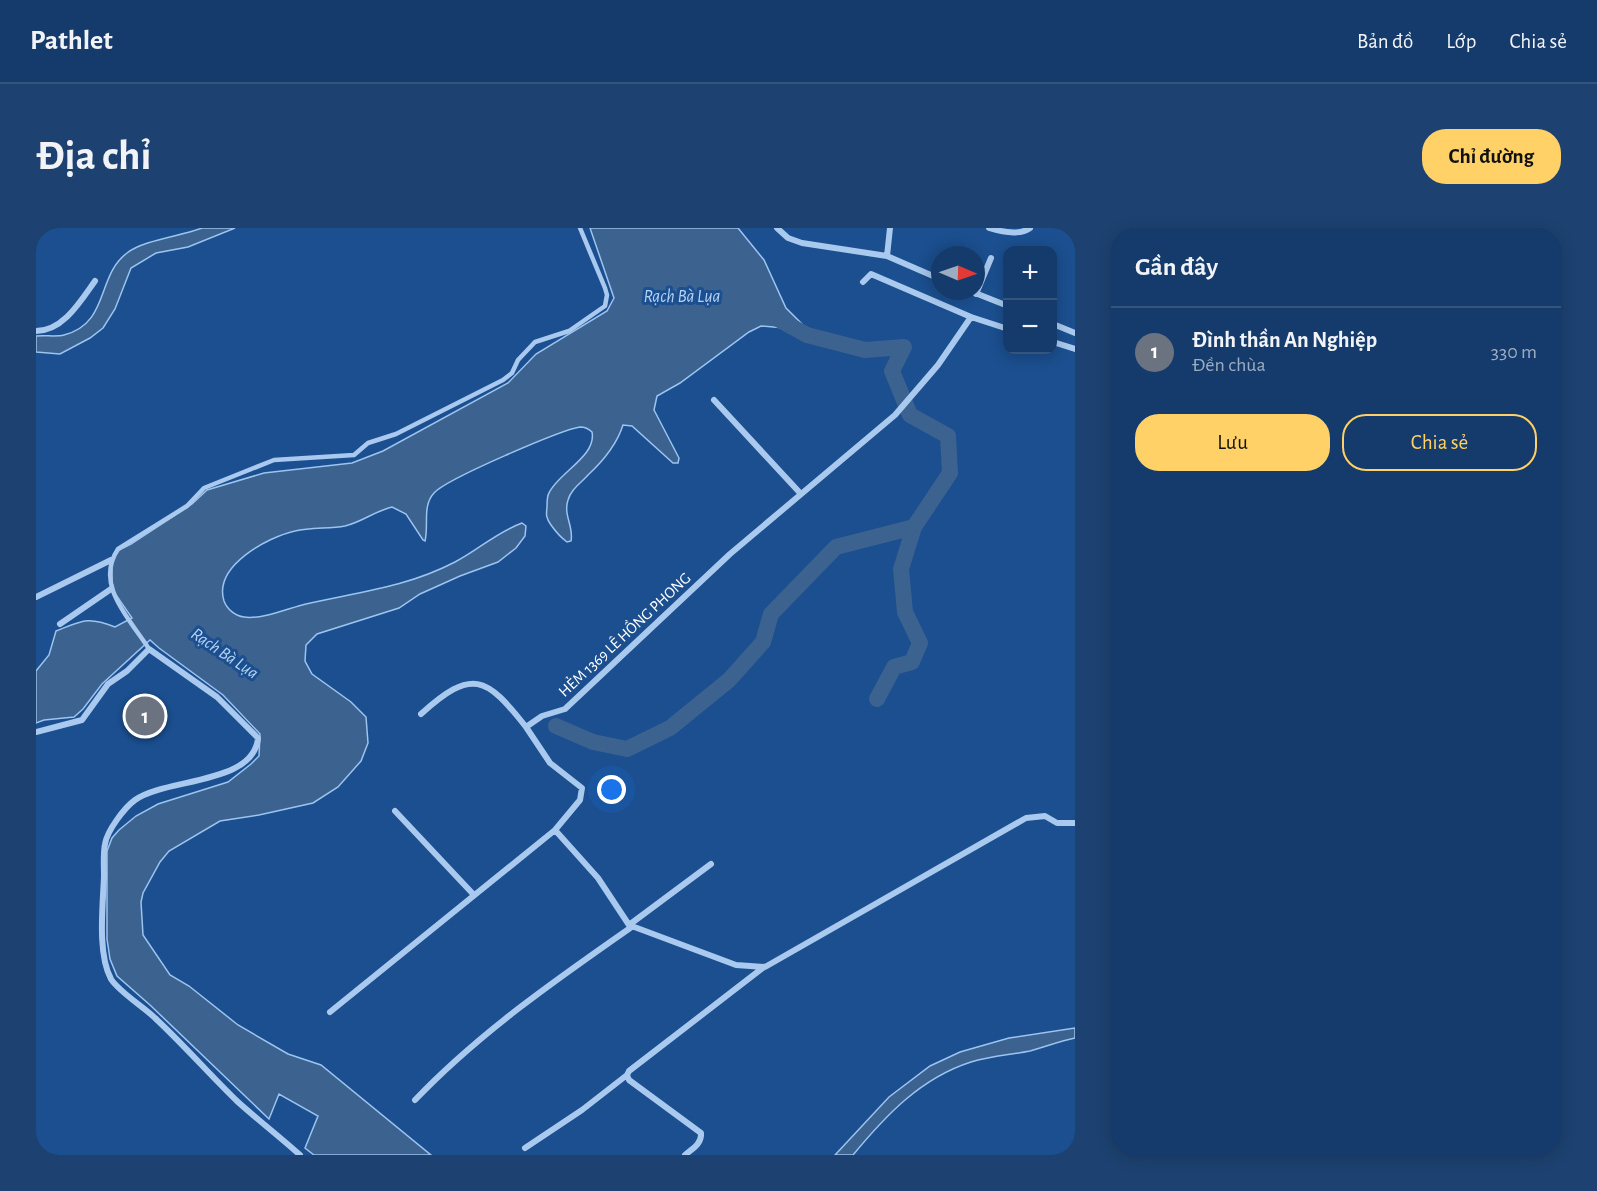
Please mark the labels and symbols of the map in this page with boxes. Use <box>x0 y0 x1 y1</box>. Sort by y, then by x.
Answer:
north arrow <box>931 246 985 300</box>
water label: Rạch Bà Lụa <box>643 288 721 306</box>
street label: HẺM 1369 LÊ HỒNG PHONG <box>553 567 694 700</box>
water label: Rạch Bà Lụa <box>187 625 261 683</box>
pin: 1 <box>126 694 164 738</box>
your location <box>597 775 626 804</box>

